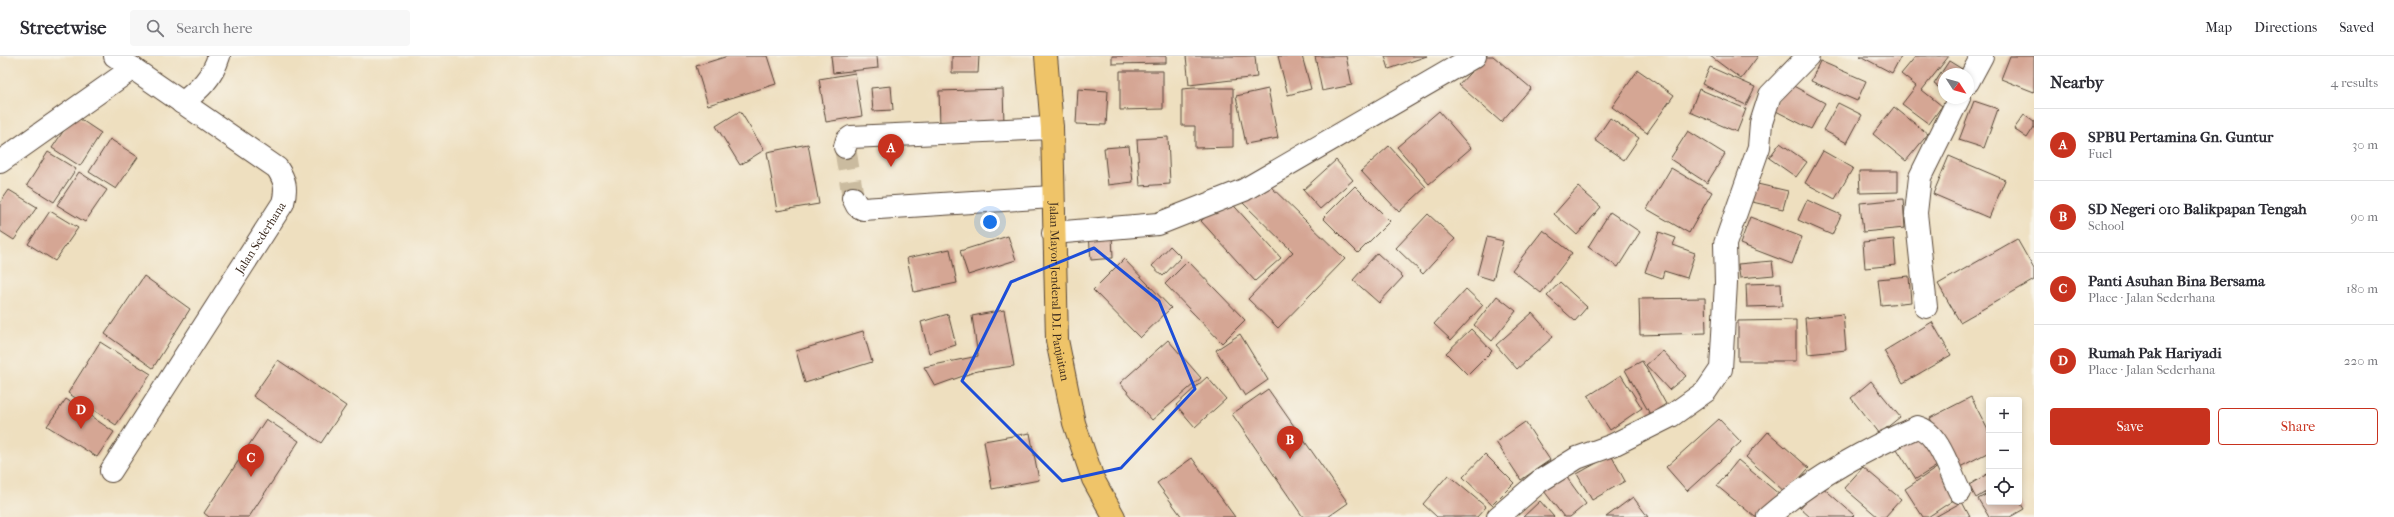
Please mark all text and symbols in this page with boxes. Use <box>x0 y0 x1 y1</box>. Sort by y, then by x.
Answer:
search box <box>130 10 410 46</box>
text: Streetwise <box>20 17 106 39</box>
icon: search <box>144 17 166 39</box>
text: Search here <box>176 19 252 37</box>
text: Map <box>2205 19 2232 36</box>
text: Directions <box>2254 19 2317 36</box>
text: Saved <box>2339 19 2374 36</box>
north arrow <box>1938 68 1974 104</box>
text: Nearby <box>2050 72 2104 92</box>
text: 4 results <box>2331 75 2378 90</box>
text: SPBU Pertamina Gn. Guntur <box>2088 128 2273 146</box>
pin: A <box>878 134 904 167</box>
text: A <box>2059 137 2067 152</box>
text: 30 m <box>2352 137 2378 152</box>
text: Fuel <box>2088 146 2112 161</box>
street label: Jalan Sederhana <box>232 199 289 277</box>
text: SD Negeri 010 Balikpapan Tengah <box>2088 200 2307 218</box>
street label: Jalan Mayor Jenderal D.I. Panjaitan <box>1047 201 1072 382</box>
text: B <box>2059 209 2067 224</box>
text: 90 m <box>2350 209 2378 224</box>
your location <box>980 212 1000 232</box>
text: School <box>2088 218 2124 233</box>
text: Panti Asuhan Bina Bersama <box>2088 272 2265 290</box>
text: C <box>2059 281 2067 296</box>
text: 180 m <box>2346 281 2378 296</box>
text: Place · Jalan Sederhana <box>2088 290 2215 305</box>
text: Rumah Pak Hariyadi <box>2088 344 2222 362</box>
text: D <box>2058 353 2068 368</box>
text: 220 m <box>2344 353 2378 368</box>
text: Place · Jalan Sederhana <box>2088 362 2215 377</box>
pin: D <box>68 396 94 429</box>
map controls <box>1986 397 2022 505</box>
button: + <box>1986 397 2022 433</box>
button: Save <box>2050 408 2210 445</box>
button: Share <box>2218 408 2378 445</box>
pin: B <box>1277 426 1303 459</box>
button: − <box>1986 433 2022 469</box>
pin: C <box>238 444 264 477</box>
button: locate <box>1986 469 2022 505</box>

